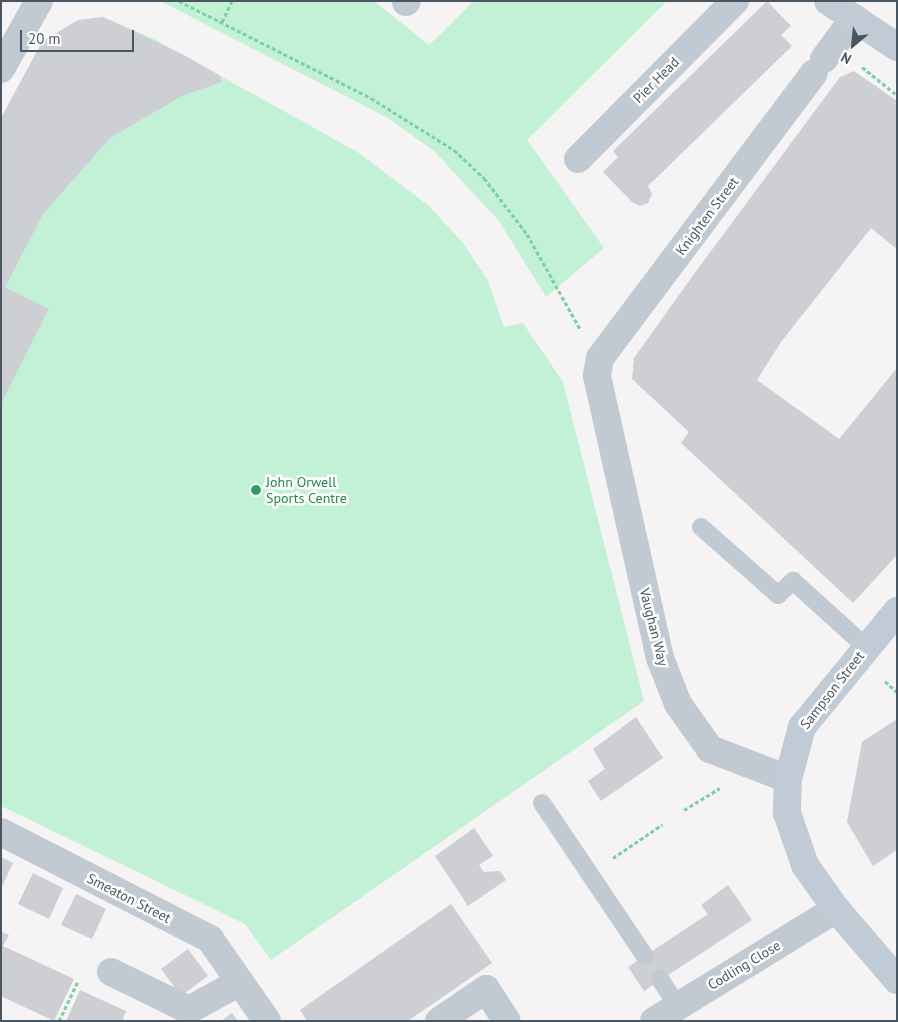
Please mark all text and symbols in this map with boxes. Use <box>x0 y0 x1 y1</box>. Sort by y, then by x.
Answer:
scale bar <box>22 20 136 52</box>
north arrow <box>828 20 878 70</box>
text: 20 m <box>28 29 61 48</box>
text: N <box>838 48 854 68</box>
street label: Pier Head <box>629 53 683 107</box>
street label: Knighten Street <box>672 174 742 258</box>
place label: John Orwell Sports Centre <box>266 474 347 507</box>
marker: John Orwell Sports Centre <box>250 484 262 496</box>
street label: Vaughan Way <box>636 586 672 668</box>
street label: Sampson Street <box>796 648 868 732</box>
street label: Smeaton Street <box>84 870 174 926</box>
street label: Codling Close <box>705 937 783 993</box>

